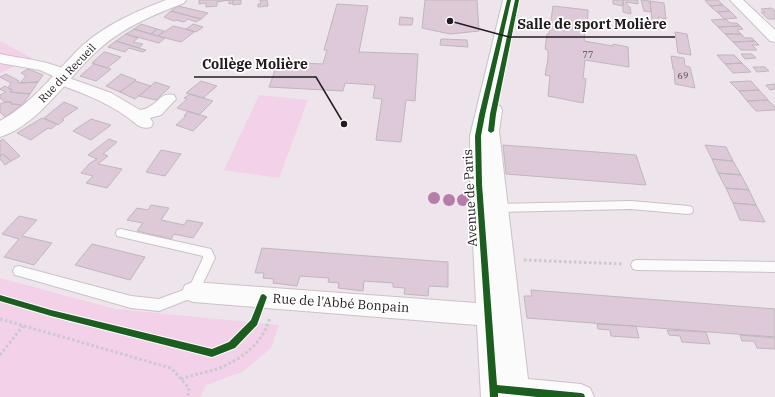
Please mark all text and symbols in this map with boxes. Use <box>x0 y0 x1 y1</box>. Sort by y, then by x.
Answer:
callout: Salle de sport Molière <box>509 11 675 37</box>
text: Salle de sport Molière <box>517 15 667 33</box>
street label: Rue du Recueil <box>35 40 99 106</box>
house number: 77 <box>583 49 593 60</box>
callout: Collège Molière <box>194 51 316 77</box>
text: Collège Molière <box>202 55 308 73</box>
house number: 69 <box>678 70 688 81</box>
street label: Avenue de Paris <box>459 149 481 247</box>
street label: Rue de l'Abbé Bonpain <box>272 290 410 316</box>

